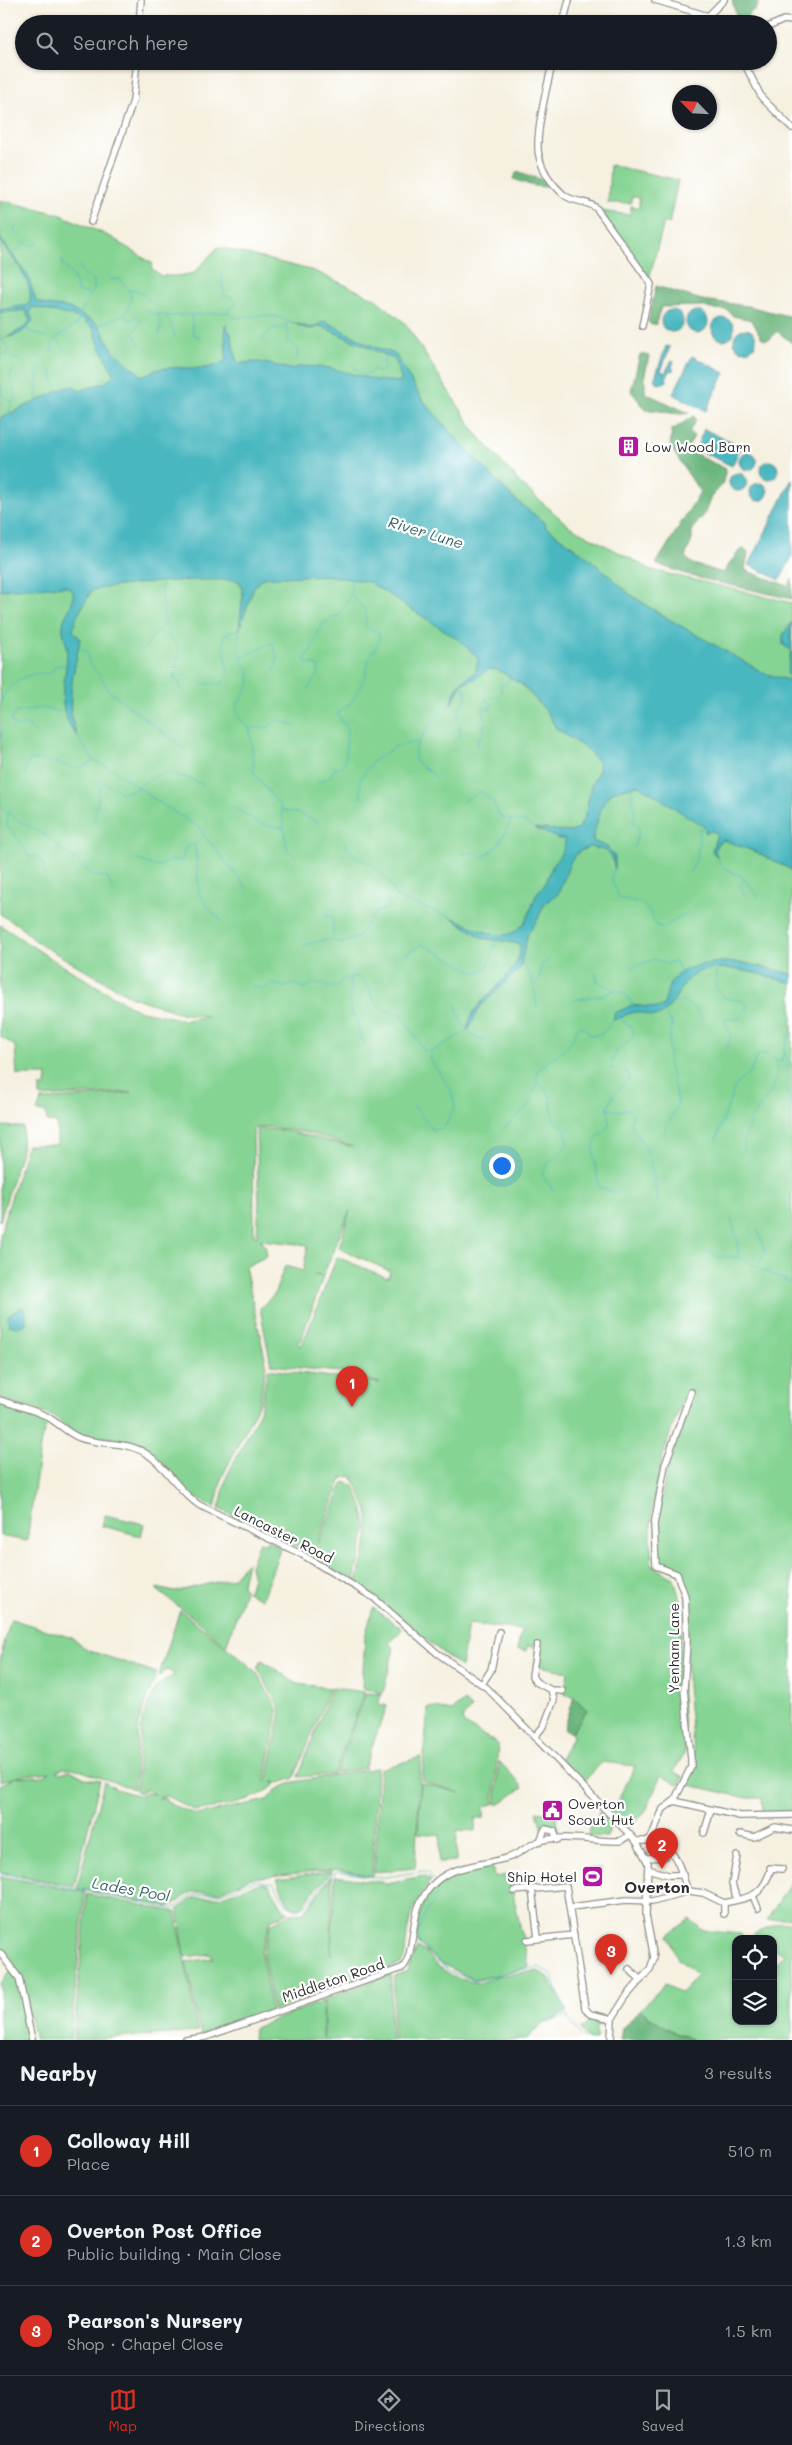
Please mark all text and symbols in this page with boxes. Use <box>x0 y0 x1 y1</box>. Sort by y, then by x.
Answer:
search box <box>15 15 777 70</box>
icon: search <box>33 29 61 57</box>
text: Search here <box>73 30 189 55</box>
north arrow <box>672 85 717 130</box>
building icon: Low Wood Barn <box>617 434 641 458</box>
place label: Low Wood Barn <box>645 437 750 456</box>
water label: River Lune <box>386 511 466 553</box>
your location <box>489 1153 515 1179</box>
pin: 1 <box>336 1366 368 1407</box>
street label: Lancaster Road <box>231 1501 337 1567</box>
street label: Yenham Lane <box>664 1603 683 1693</box>
place label: Overton Scout Hut <box>568 1794 635 1829</box>
public building icon: Overton Scout Hut <box>540 1799 564 1823</box>
pin: 2 <box>646 1828 678 1869</box>
sports icon: Ship Hotel <box>581 1864 605 1888</box>
place label: Ship Hotel <box>507 1867 577 1886</box>
water label: Lades Pool <box>90 1872 172 1906</box>
district label: Overton <box>624 1876 690 1897</box>
pin: 3 <box>595 1934 627 1975</box>
map controls <box>732 1935 777 2025</box>
button: locate <box>732 1935 777 1980</box>
street label: Middleton Road <box>279 1954 387 2006</box>
button: layers <box>732 1980 777 2025</box>
text: Nearby <box>20 2059 97 2086</box>
text: 3 results <box>704 2062 772 2083</box>
text: Colloway Hill <box>67 2128 190 2153</box>
text: 1 <box>32 2140 40 2161</box>
text: 510 m <box>728 2140 772 2161</box>
text: Place <box>67 2153 110 2174</box>
text: Overton Post Office <box>67 2218 262 2243</box>
text: 2 <box>32 2230 40 2251</box>
text: 1.3 km <box>724 2230 772 2251</box>
text: Public building · Main Close <box>67 2243 282 2264</box>
text: Pearson's Nursery <box>67 2308 243 2333</box>
text: 3 <box>31 2320 41 2341</box>
text: 1.5 km <box>724 2320 772 2341</box>
text: Shop · Chapel Close <box>67 2333 224 2354</box>
tab: Map <box>108 2386 137 2435</box>
tab: Directions <box>354 2386 425 2435</box>
tab: Saved <box>642 2386 684 2435</box>

